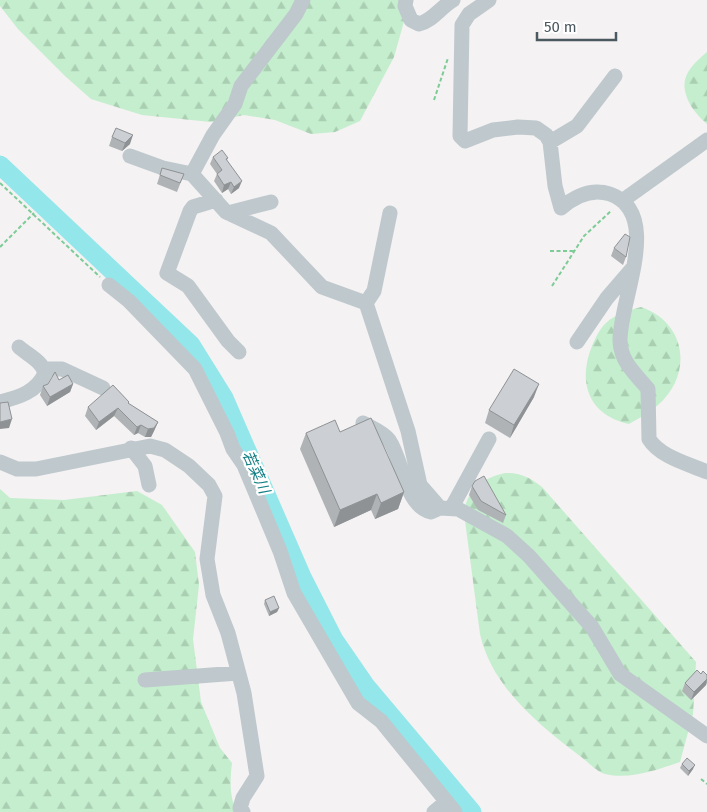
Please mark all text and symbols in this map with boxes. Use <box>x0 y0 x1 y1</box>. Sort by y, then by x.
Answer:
scale bar <box>537 10 616 42</box>
text: 50 m <box>544 18 577 36</box>
water label: 若菜川 <box>239 448 274 498</box>

